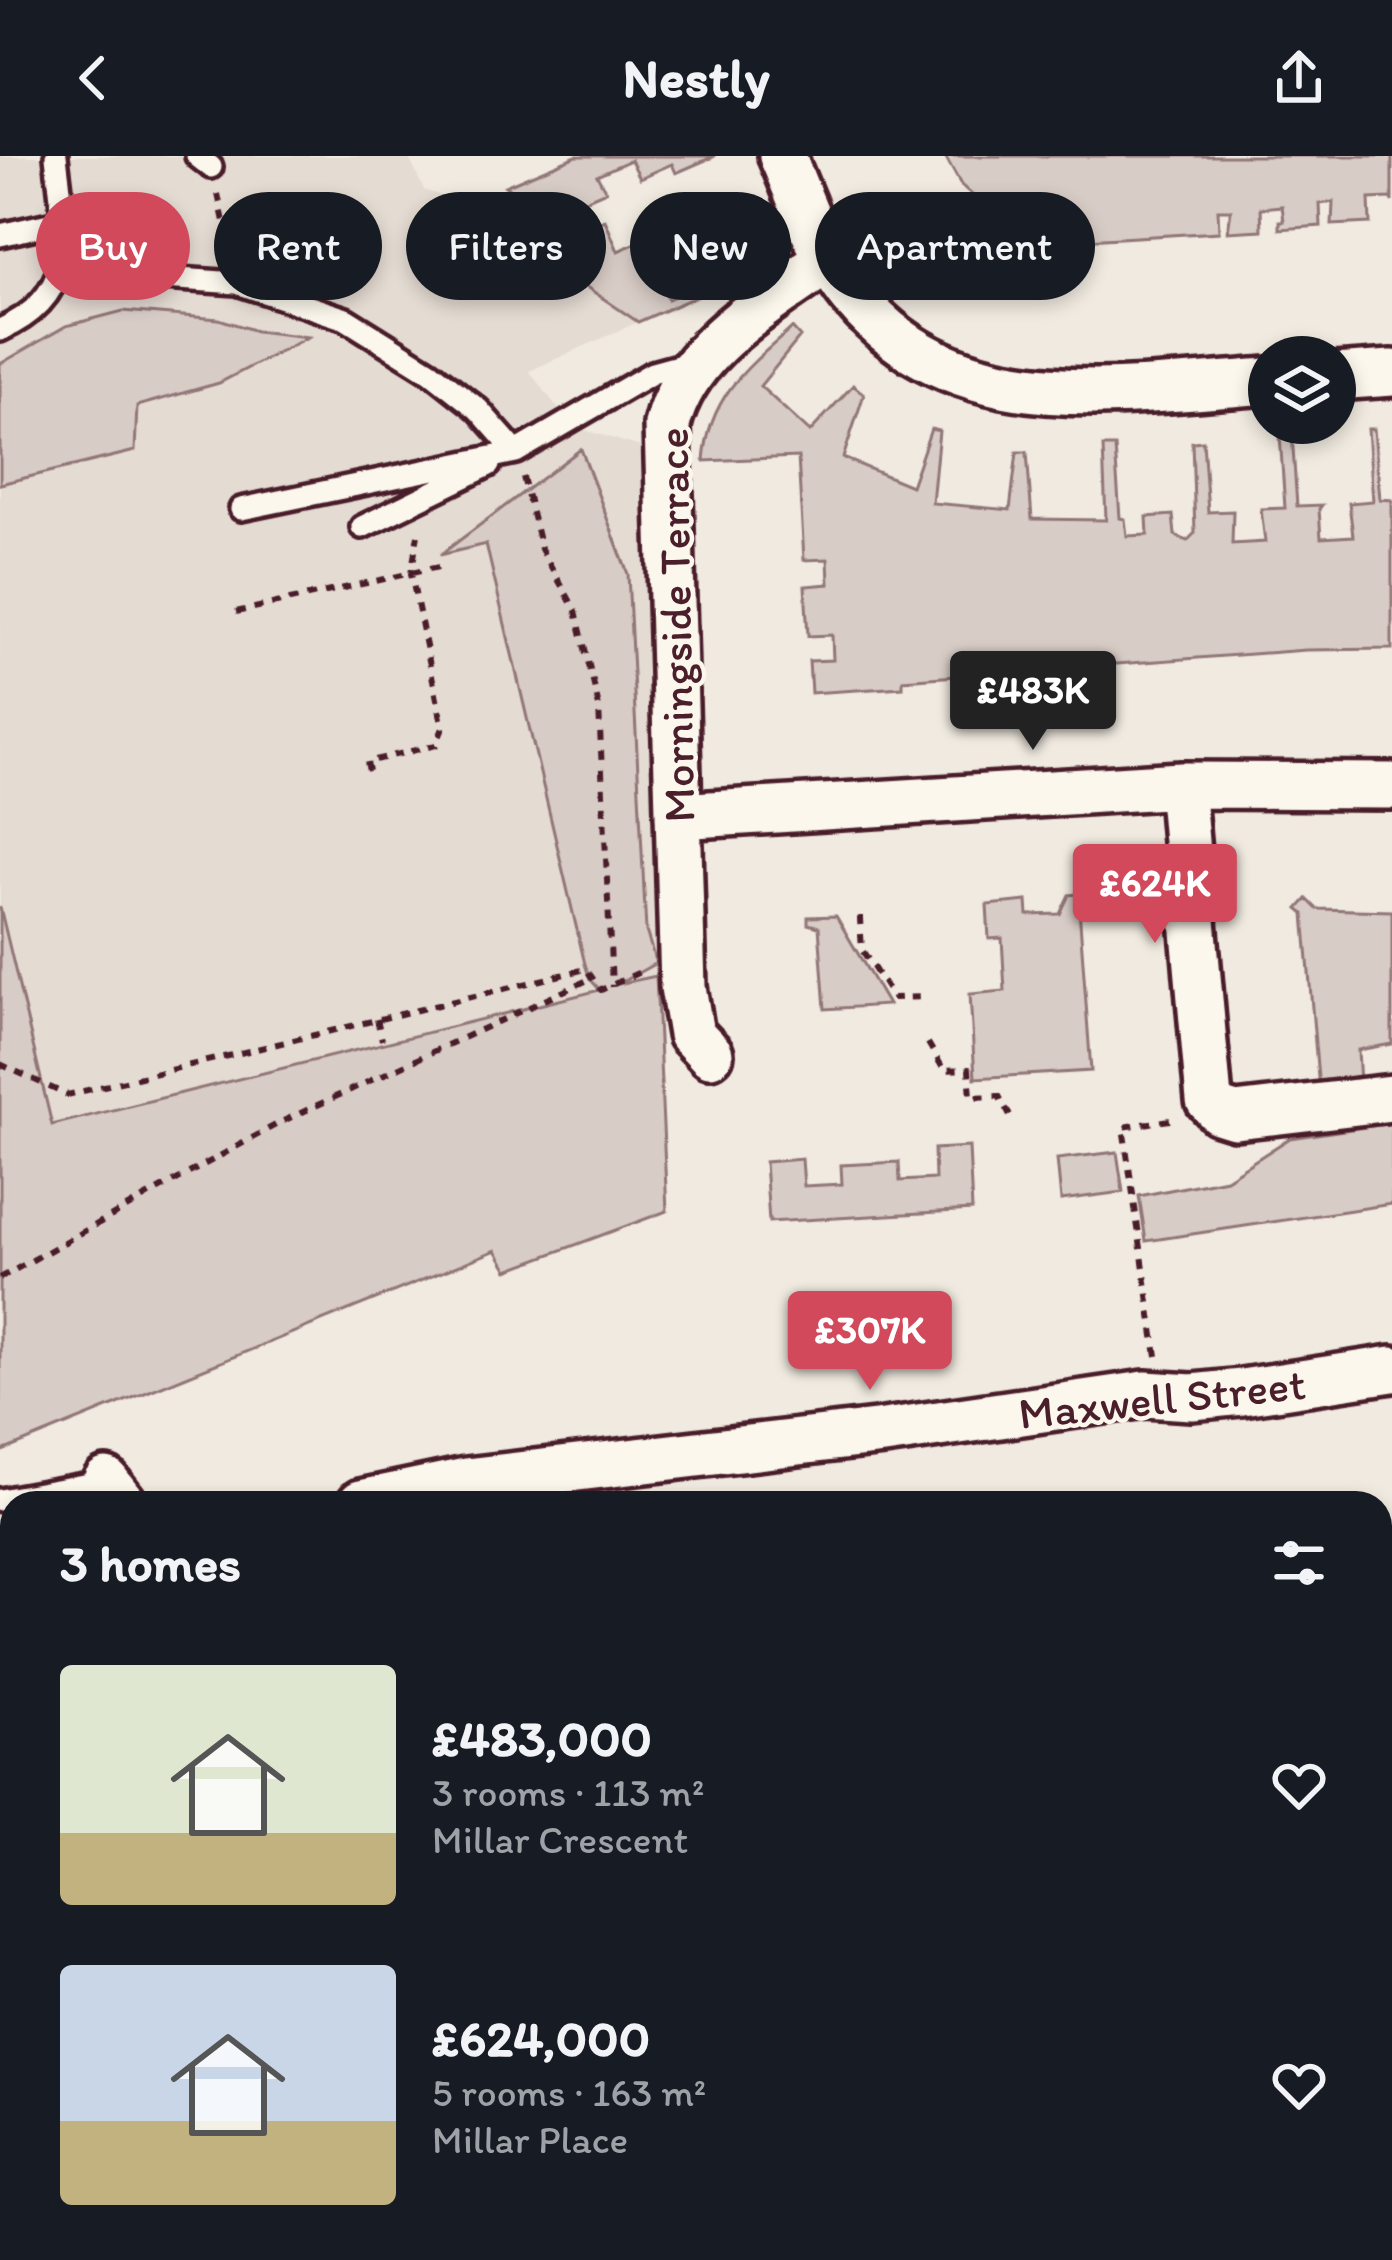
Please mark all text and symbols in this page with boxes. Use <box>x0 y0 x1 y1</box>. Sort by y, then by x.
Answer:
icon: back <box>60 45 126 111</box>
icon: share <box>1266 45 1332 111</box>
text: Nestly <box>622 46 770 111</box>
chip: Buy <box>36 192 190 300</box>
chip: Rent <box>214 192 382 300</box>
chip: Filters <box>406 192 606 300</box>
chip: New <box>630 192 791 300</box>
chip: Apartment <box>815 192 1095 300</box>
map controls <box>1248 336 1356 444</box>
button: layers <box>1248 336 1356 444</box>
street label: Morningside Terrace <box>645 427 705 823</box>
pin: £483K <box>949 651 1117 753</box>
text: £483K <box>977 666 1089 713</box>
pin: £624K <box>1071 844 1239 946</box>
text: £624K <box>1100 859 1210 906</box>
pin: £307K <box>786 1291 954 1393</box>
text: £307K <box>815 1306 925 1353</box>
street label: Maxwell Street <box>1016 1356 1308 1440</box>
icon: filters <box>1266 1530 1332 1596</box>
text: 3 homes <box>60 1533 241 1594</box>
text: £483,000 <box>432 1708 652 1769</box>
icon: home <box>156 1713 300 1857</box>
icon: heart <box>1266 1752 1332 1818</box>
text: 3 rooms · 113 m² <box>432 1769 704 1816</box>
text: Millar Crescent <box>432 1816 688 1863</box>
text: £624,000 <box>432 2008 650 2069</box>
icon: home <box>156 2013 300 2157</box>
icon: heart <box>1266 2052 1332 2118</box>
text: 5 rooms · 163 m² <box>432 2069 706 2116</box>
text: Millar Place <box>432 2116 628 2163</box>

